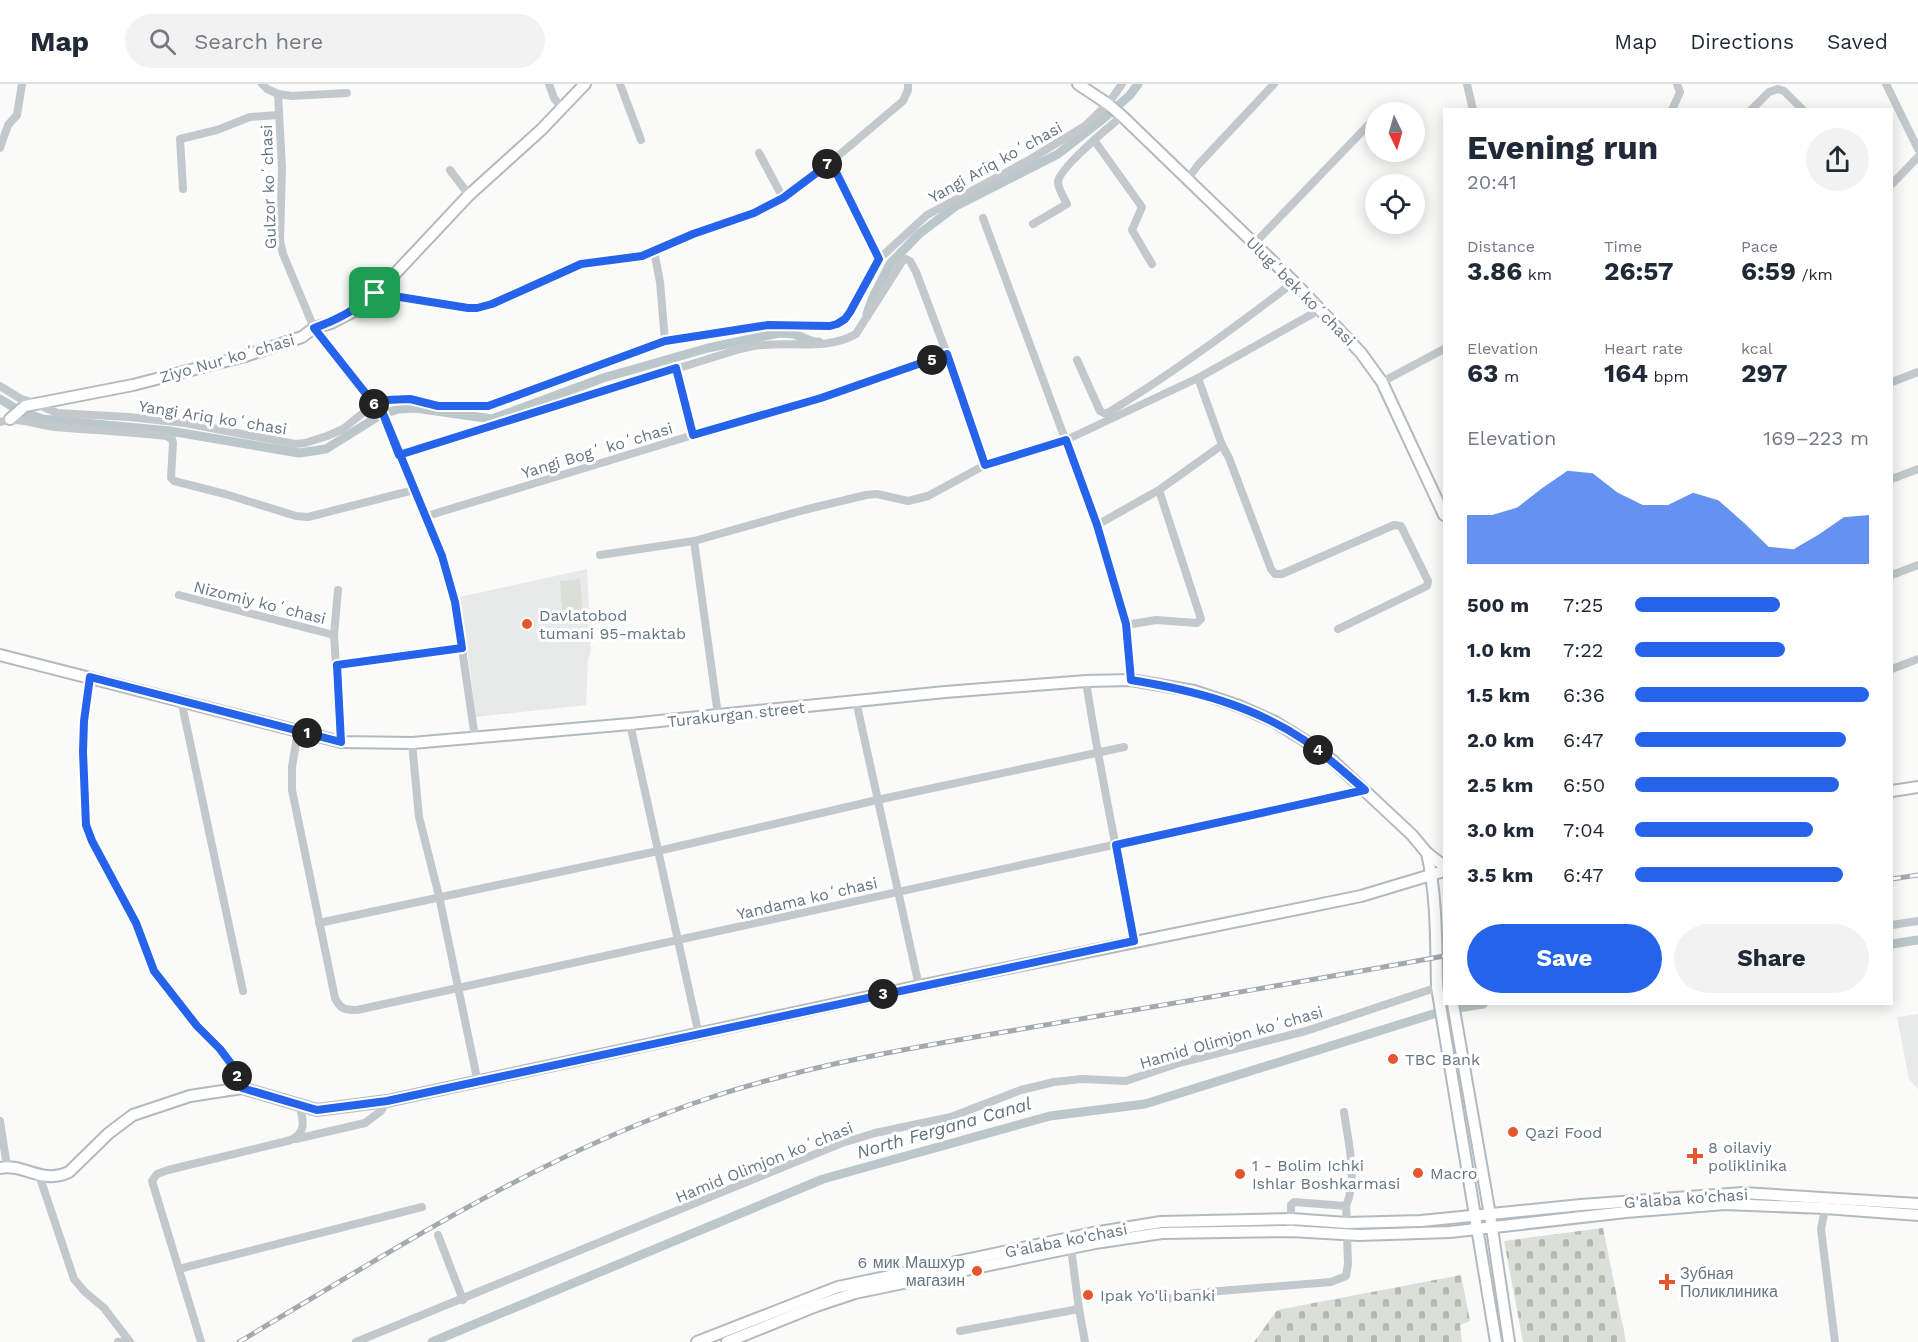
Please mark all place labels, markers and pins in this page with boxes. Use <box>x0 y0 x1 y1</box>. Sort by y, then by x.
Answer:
pin: 7 <box>812 149 842 179</box>
pin <box>349 267 400 318</box>
pin: 5 <box>917 345 947 375</box>
pin: 6 <box>359 389 389 419</box>
place label: Davlatobod tumani 95-maktab <box>539 606 686 643</box>
marker: Davlatobod tumani 95-maktab <box>520 617 534 631</box>
pin: 1 <box>292 718 322 748</box>
pin: 4 <box>1303 735 1333 765</box>
pin: 3 <box>868 979 898 1009</box>
place label: TBC Bank <box>1405 1050 1480 1069</box>
marker: TBC Bank <box>1386 1052 1400 1066</box>
pin: 2 <box>222 1061 252 1091</box>
place label: Qazi Food <box>1525 1123 1602 1142</box>
marker: Qazi Food <box>1506 1125 1520 1139</box>
place label: 8 oilaviy poliklinika <box>1708 1138 1787 1175</box>
marker: 8 oilaviy poliklinika <box>1686 1147 1704 1165</box>
place label: 1 - Bolim Ichki Ishlar Boshkarmasi <box>1252 1156 1400 1193</box>
place label: Macro <box>1430 1164 1477 1183</box>
marker: Macro <box>1411 1166 1425 1180</box>
marker: 1 - Bolim Ichki Ishlar Boshkarmasi <box>1233 1167 1247 1181</box>
place label: 6 мик Машхур магазин <box>857 1253 965 1290</box>
marker: 6 мик Машхур магазин <box>970 1264 984 1278</box>
place label: Зубная Поликлиника <box>1680 1264 1778 1301</box>
marker: Зубная Поликлиника <box>1658 1273 1676 1291</box>
place label: Ipak Yo'li banki <box>1100 1286 1215 1305</box>
marker: Ipak Yo'li banki <box>1081 1288 1095 1302</box>

